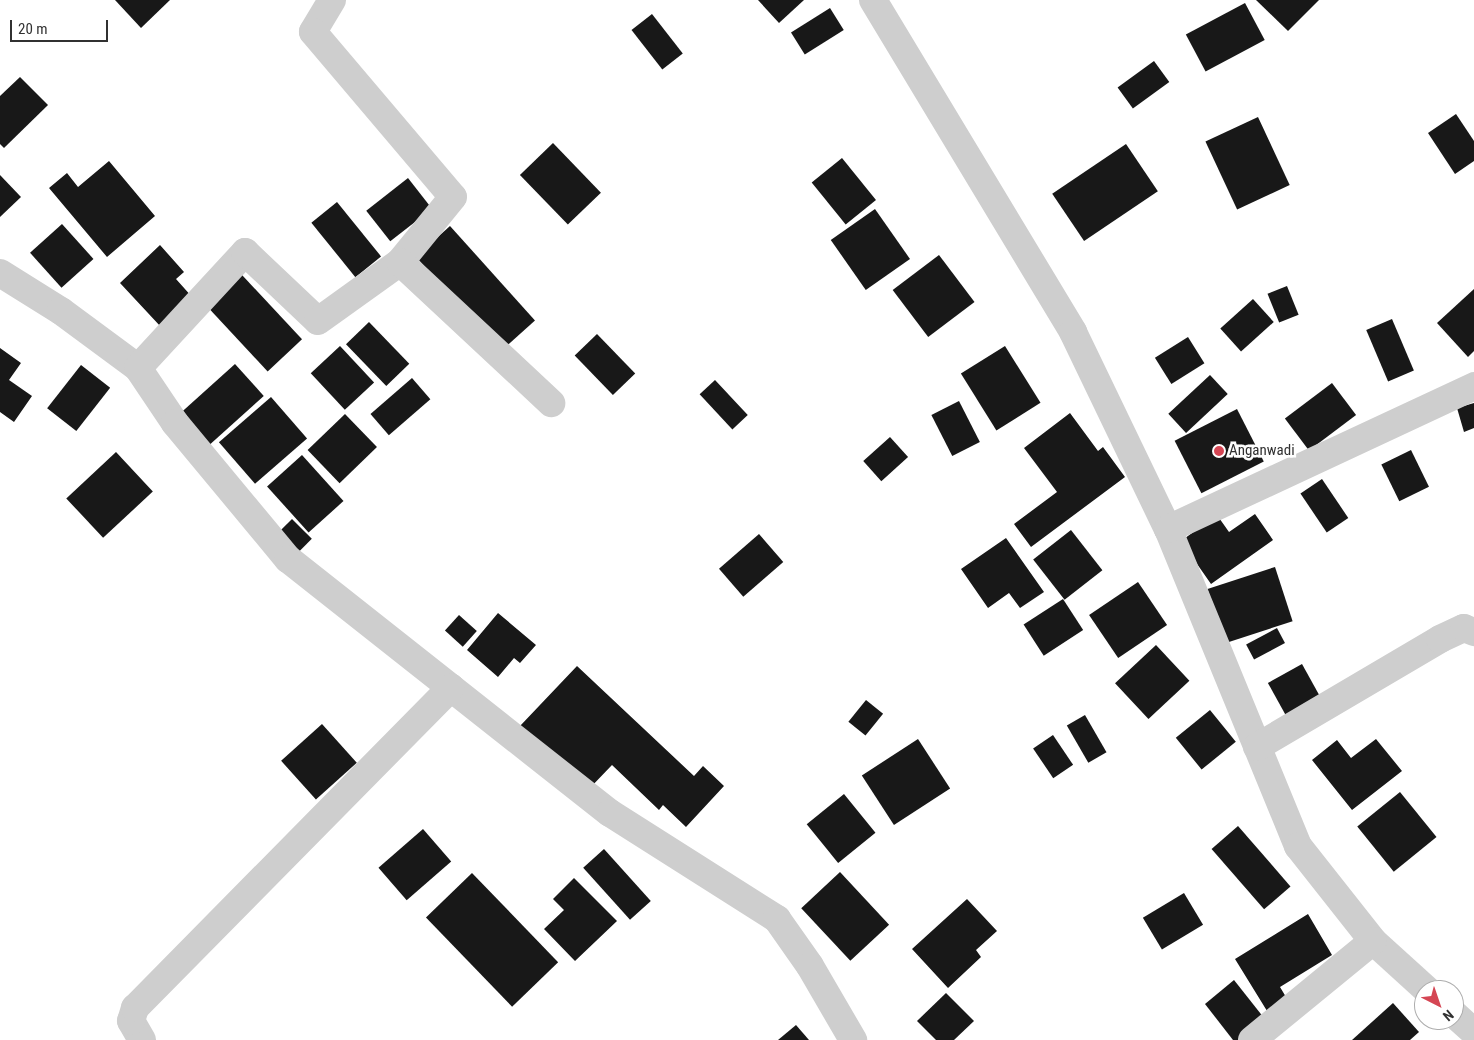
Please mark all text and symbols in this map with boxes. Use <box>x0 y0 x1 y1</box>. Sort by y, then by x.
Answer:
scale bar <box>12 10 110 42</box>
text: 20 m <box>18 20 48 38</box>
place label: Anganwadi <box>1229 442 1295 460</box>
marker: Anganwadi <box>1213 445 1225 457</box>
north arrow <box>1414 980 1464 1030</box>
text: N <box>1440 1007 1457 1024</box>

